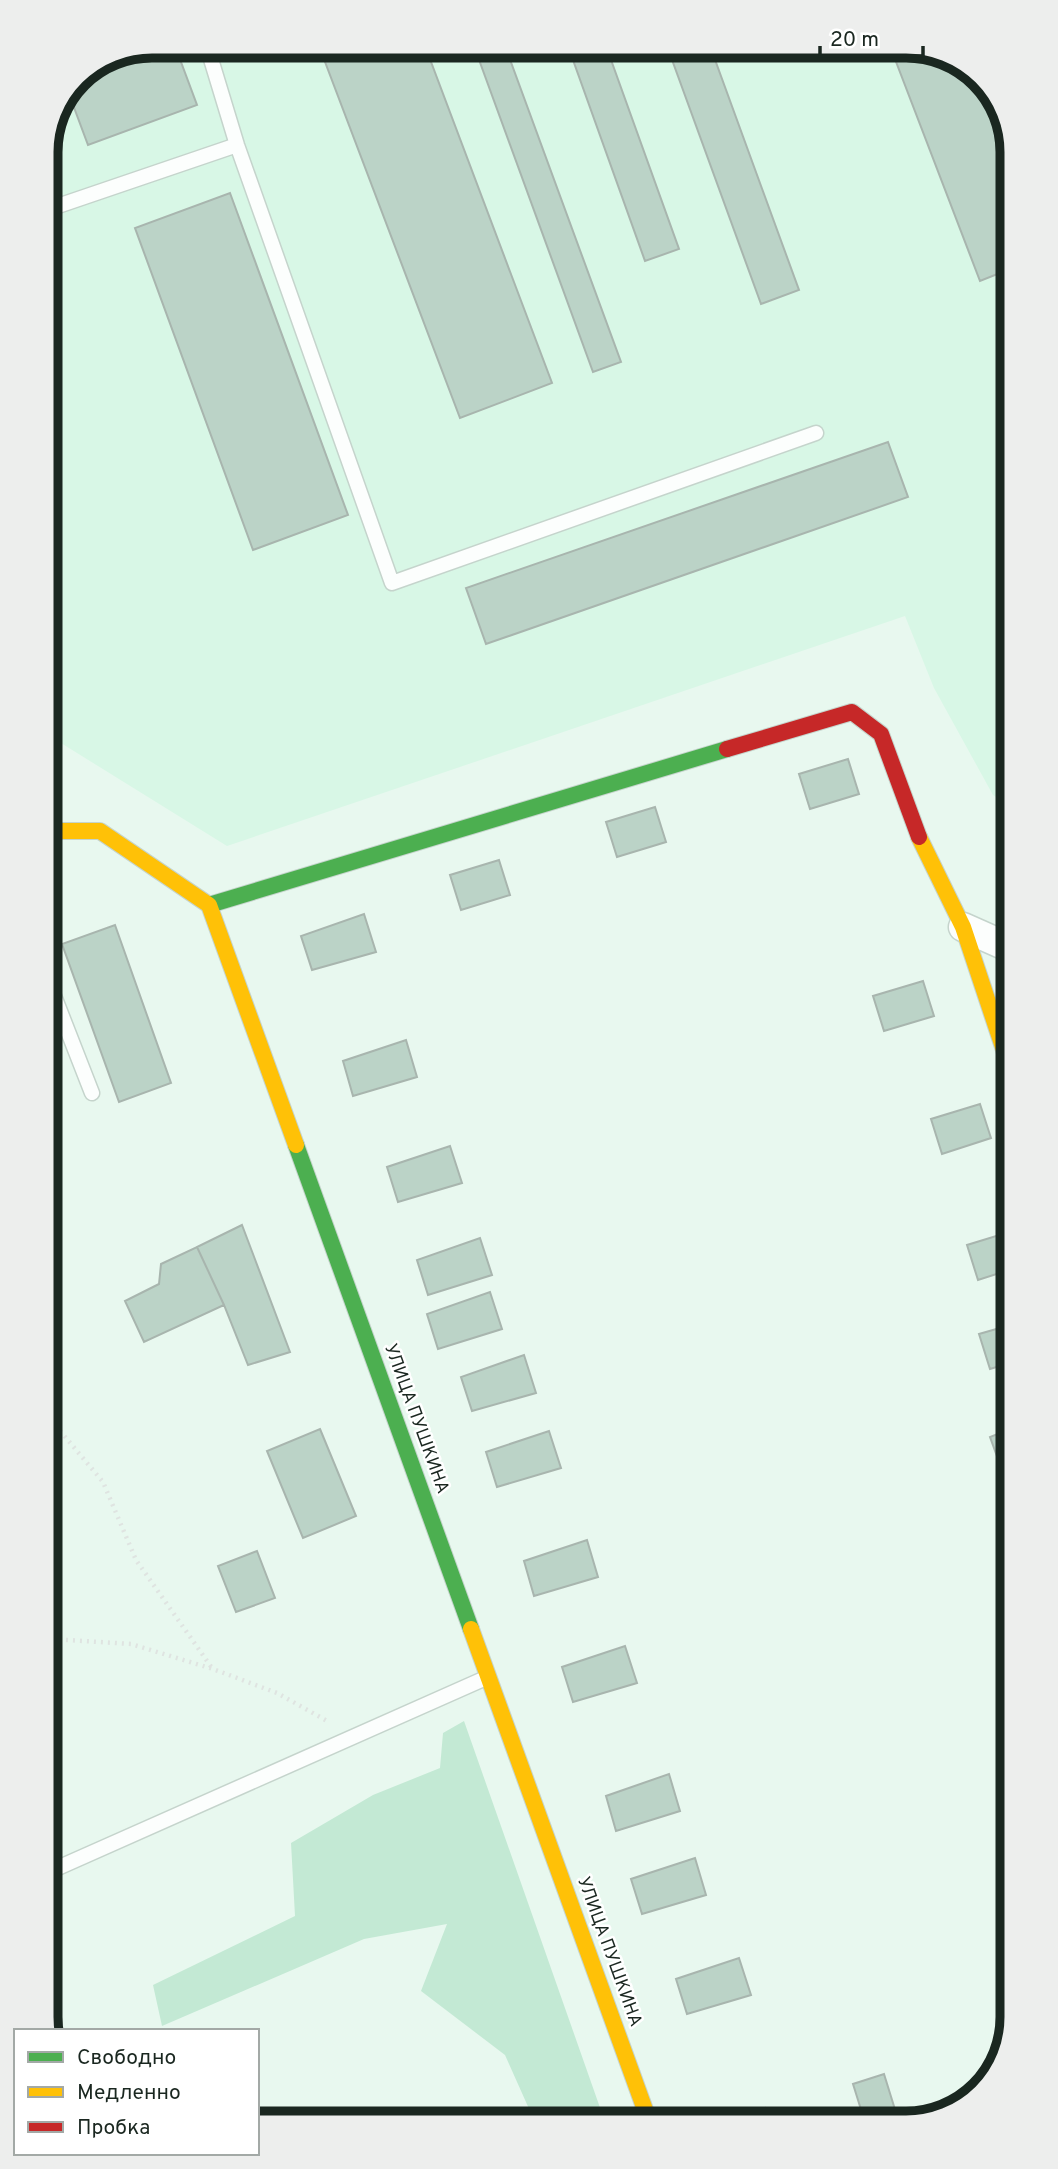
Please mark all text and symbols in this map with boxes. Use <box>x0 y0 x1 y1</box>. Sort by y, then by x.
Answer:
scale bar <box>820 14 923 58</box>
text: 20 m <box>830 27 879 54</box>
street label: УЛИЦА ПУШКИНА <box>378 1341 454 1497</box>
street label: УЛИЦА ПУШКИНА <box>571 1874 647 2030</box>
legend <box>14 2029 259 2155</box>
text: Свободно <box>77 2045 176 2072</box>
text: Медленно <box>77 2080 181 2107</box>
text: Пробка <box>77 2115 150 2142</box>

